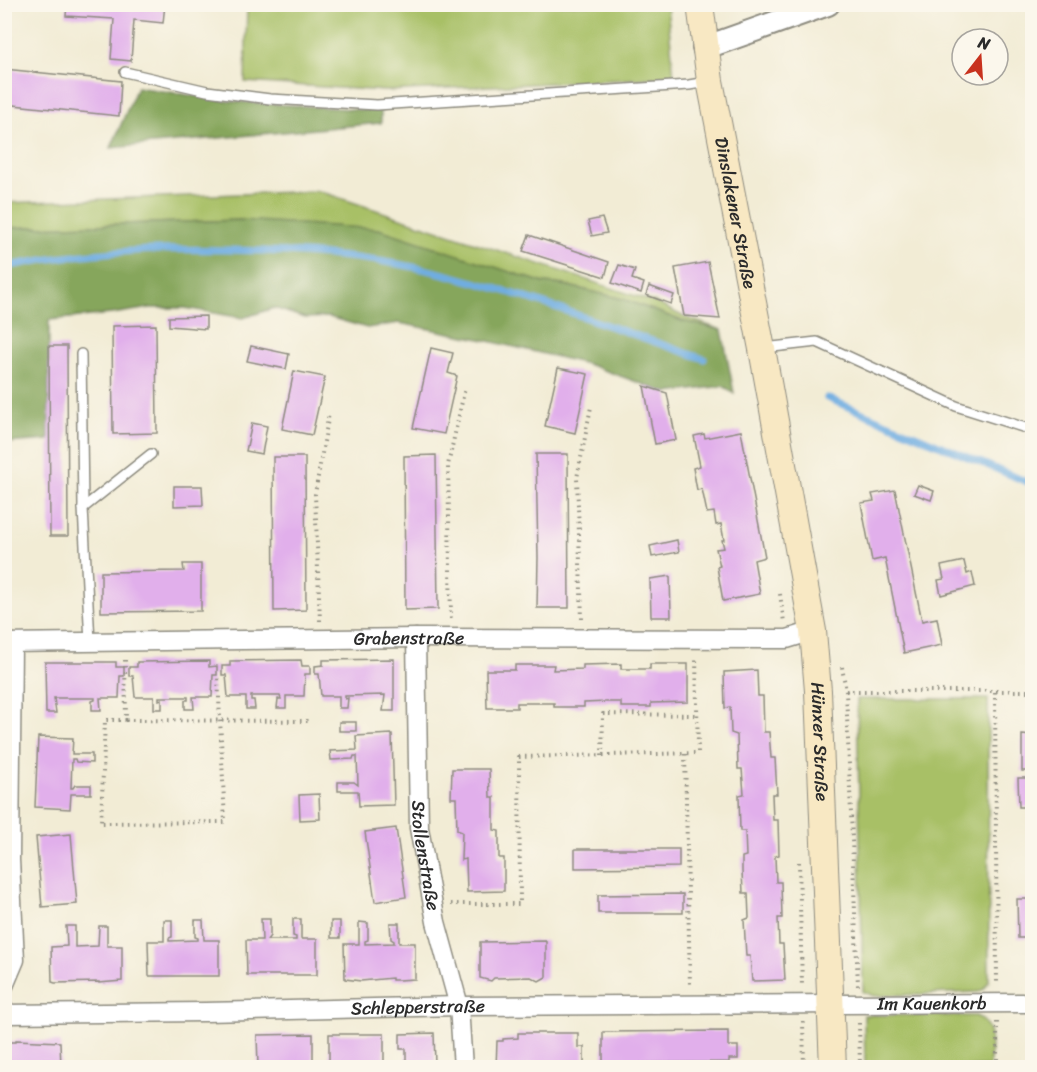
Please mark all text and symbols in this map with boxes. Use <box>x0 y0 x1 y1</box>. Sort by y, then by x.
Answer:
north arrow <box>950 27 1010 87</box>
text: N <box>974 27 995 59</box>
street label: Dinslakener Straße <box>705 134 766 292</box>
street label: Grabenstraße <box>353 622 464 655</box>
street label: Hünxer Straße <box>801 681 838 802</box>
street label: Stollenstraße <box>403 800 450 913</box>
street label: Im Kauenkorb <box>876 987 987 1020</box>
street label: Schlepperstraße <box>351 990 485 1025</box>

